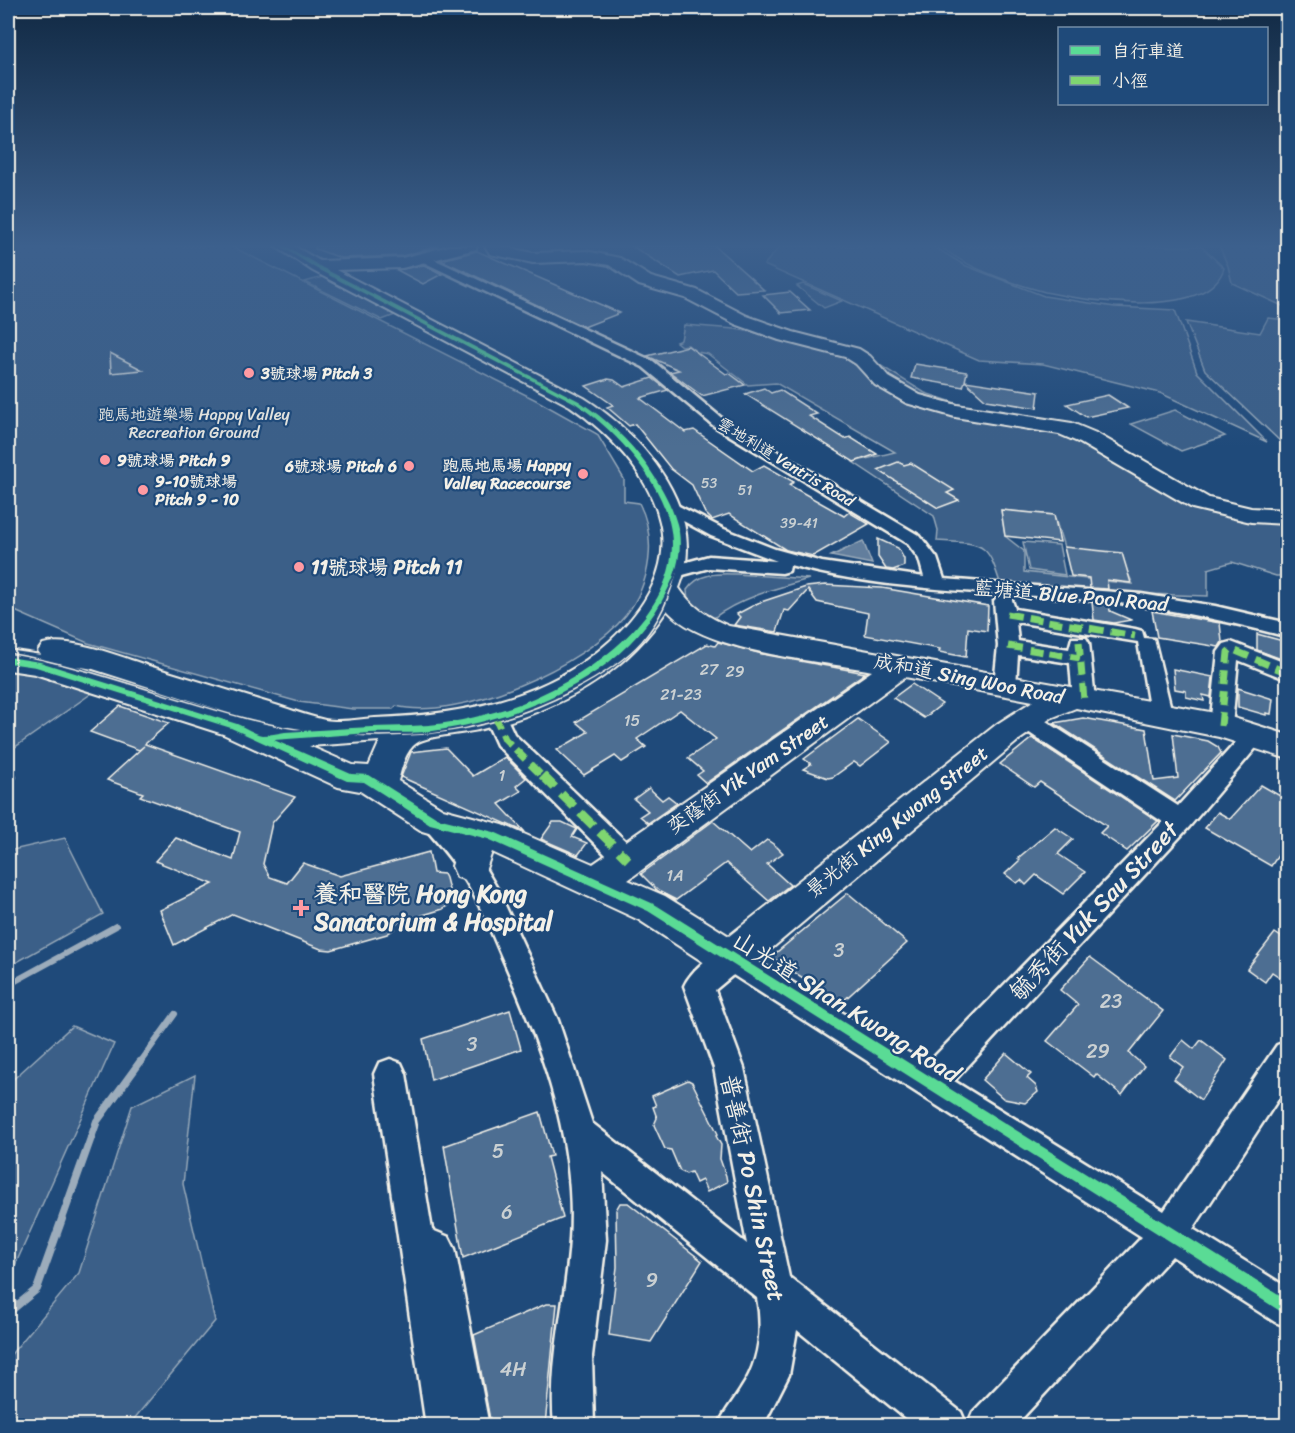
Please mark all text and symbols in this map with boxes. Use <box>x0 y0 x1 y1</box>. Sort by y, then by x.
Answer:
legend <box>1058 27 1268 105</box>
text: 自行車道 <box>1112 35 1184 67</box>
text: 小徑 <box>1112 65 1148 97</box>
place label: 3號球場 Pitch 3 <box>260 359 373 388</box>
marker: 3號球場 Pitch 3 <box>242 366 256 380</box>
park label: 跑馬地遊樂場 Happy Valley Recreation Ground <box>98 400 290 447</box>
street label: 雲地利道 Ventris Road <box>711 409 862 516</box>
place label: 9號球場 Pitch 9 <box>117 446 231 475</box>
place label: 跑馬地馬場 Happy Valley Racecourse <box>442 451 572 498</box>
place label: 6號球場 Pitch 6 <box>284 452 397 481</box>
marker: 9號球場 Pitch 9 <box>98 453 112 467</box>
marker: 6號球場 Pitch 6 <box>402 459 416 473</box>
place label: 9-10號球場 Pitch 9 - 10 <box>155 467 239 514</box>
marker: 跑馬地馬場 Happy Valley Racecourse <box>576 467 590 481</box>
house number: 53 <box>701 471 717 496</box>
house number: 51 <box>738 478 752 503</box>
marker: 9-10號球場 Pitch 9 - 10 <box>136 483 150 497</box>
house number: 39-41 <box>780 511 818 536</box>
place label: 11號球場 Pitch 11 <box>311 550 463 585</box>
marker: 11號球場 Pitch 11 <box>292 560 306 574</box>
street label: 藍塘道 Blue Pool Road <box>972 570 1171 622</box>
street label: 成和道 Sing Woo Road <box>871 643 1068 715</box>
house number: 27 <box>700 655 719 684</box>
house number: 29 <box>725 657 745 686</box>
house number: 21-23 <box>660 680 702 709</box>
street label: 奕蔭街 Yik Yam Street <box>660 705 837 843</box>
house number: 15 <box>624 706 641 735</box>
street label: 景光街 King Kwong Street <box>798 737 997 907</box>
house number: 1 <box>499 761 506 790</box>
street label: 毓秀街 Yuk Sau Street <box>999 810 1190 1011</box>
house number: 1A <box>666 861 684 890</box>
place label: 養和醫院 Hong Kong Sanatorium & Hospital <box>313 873 554 943</box>
marker: 養和醫院 Hong Kong Sanatorium & Hospital <box>292 899 310 917</box>
street label: 山光道 Shan Kwong Road <box>723 920 970 1095</box>
house number: 3 <box>834 933 845 968</box>
house number: 23 <box>1100 984 1122 1019</box>
house number: 3 <box>467 1027 478 1062</box>
house number: 29 <box>1086 1034 1110 1069</box>
street label: 普善街 Po Shin Street <box>708 1070 798 1306</box>
house number: 5 <box>492 1134 504 1169</box>
house number: 6 <box>501 1195 513 1230</box>
house number: 9 <box>646 1263 658 1298</box>
house number: 4H <box>500 1352 526 1387</box>

